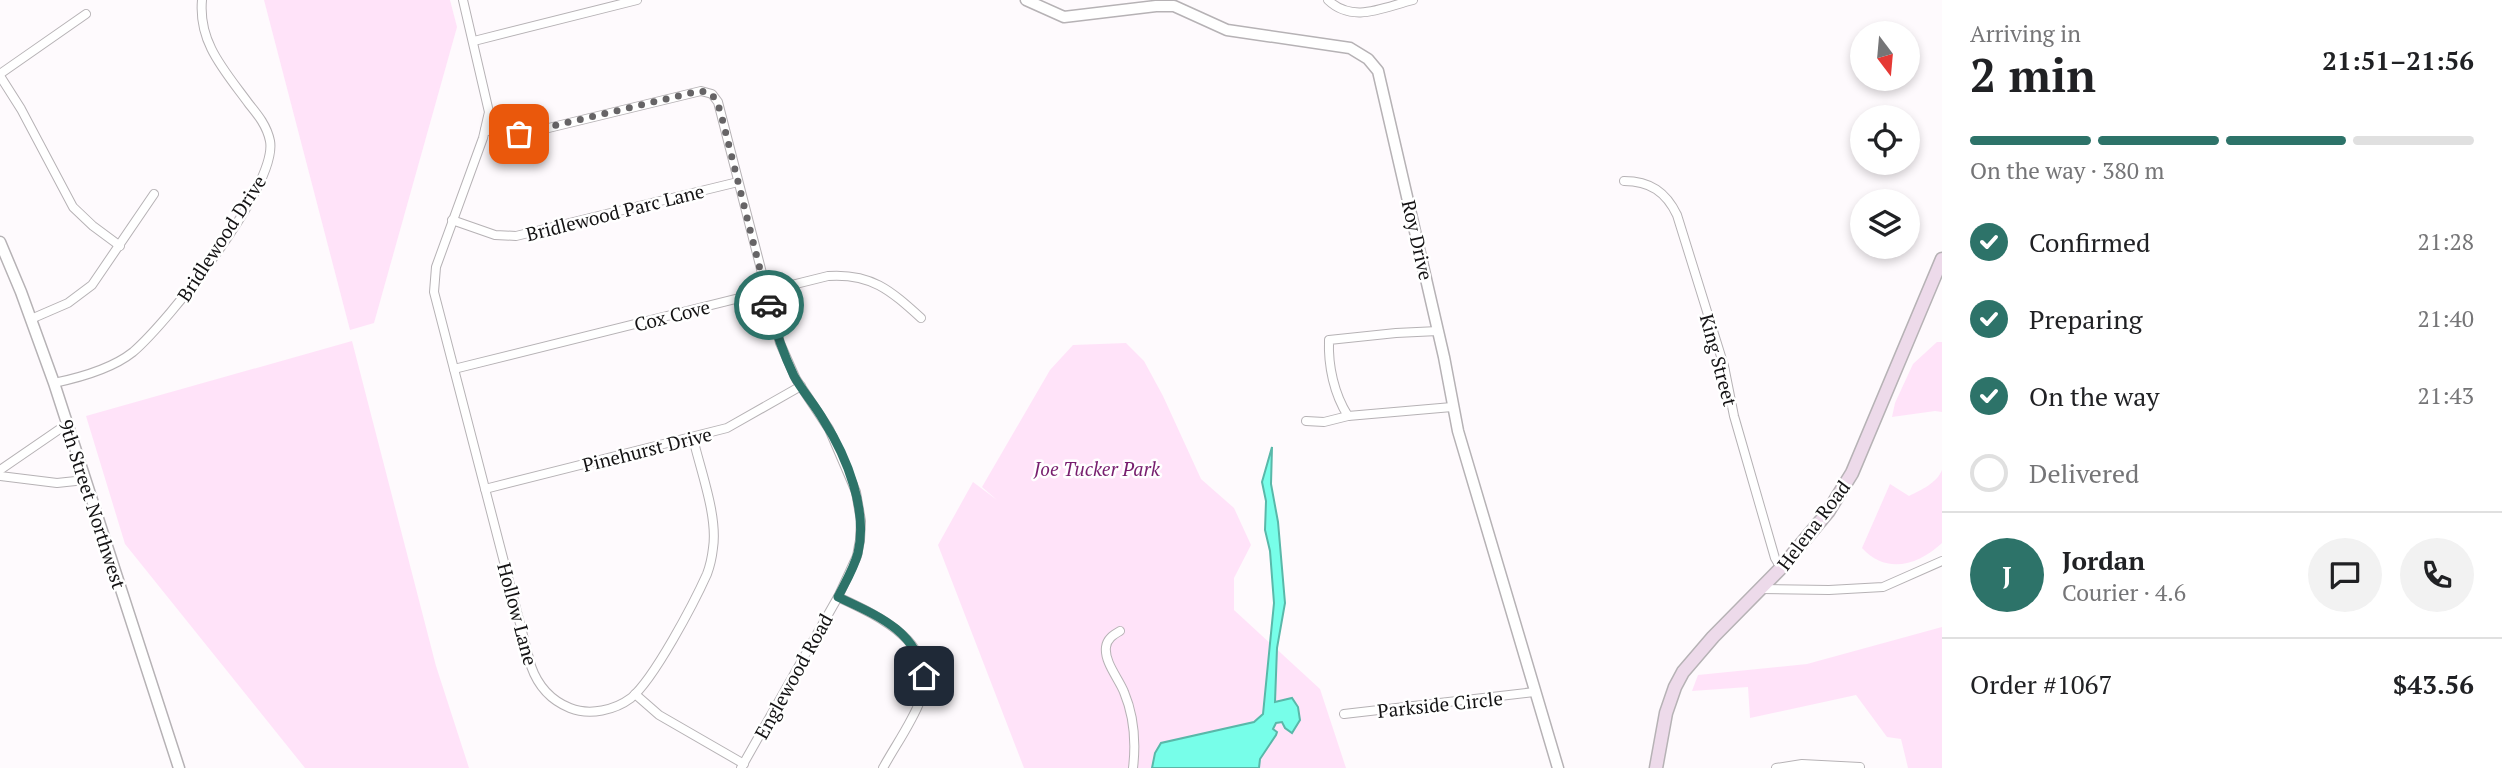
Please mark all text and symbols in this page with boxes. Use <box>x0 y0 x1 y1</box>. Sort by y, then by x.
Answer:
text: Arriving in <box>1970 18 2081 49</box>
north arrow <box>1850 21 1920 91</box>
map controls <box>1850 21 1920 259</box>
text: 21:51–21:56 <box>2322 43 2474 77</box>
text: 2 min <box>1970 44 2096 105</box>
pin <box>489 104 549 164</box>
button: locate <box>1850 105 1920 175</box>
icon: bag <box>500 115 538 153</box>
text: On the way · 380 m <box>1970 155 2164 186</box>
street label: Bridlewood Drive <box>171 170 271 306</box>
street label: Bridlewood Parc Lane <box>523 178 707 246</box>
button: layers <box>1850 189 1920 259</box>
street label: Roy Drive <box>1397 198 1439 282</box>
icon: check <box>1970 223 2008 261</box>
text: Confirmed <box>2029 225 2150 259</box>
text: 21:28 <box>2417 226 2474 257</box>
courier <box>734 270 804 340</box>
icon: car <box>750 286 788 324</box>
street label: Cox Cove <box>631 294 713 336</box>
icon: check <box>1970 300 2008 338</box>
text: Preparing <box>2029 302 2142 336</box>
text: 21:40 <box>2417 303 2474 334</box>
street label: King Street <box>1695 311 1743 409</box>
icon: check <box>1970 377 2008 415</box>
text: On the way <box>2029 379 2160 413</box>
text: 21:43 <box>2417 380 2474 411</box>
street label: 9th Street Northwest <box>54 416 132 592</box>
street label: Pinehurst Drive <box>580 421 714 477</box>
park label: Joe Tucker Park <box>1033 456 1161 481</box>
text: Delivered <box>2029 456 2139 490</box>
street label: Helena Road <box>1771 475 1855 575</box>
button: chat <box>2308 538 2382 612</box>
button: phone <box>2400 538 2474 612</box>
text: Jordan <box>2062 543 2145 577</box>
text: J <box>2002 558 2012 592</box>
street label: Hollow Lane <box>492 560 544 668</box>
text: Courier · 4.6 <box>2062 577 2186 608</box>
street label: Englewood Road <box>748 608 838 743</box>
pin <box>894 646 954 706</box>
icon: home <box>905 657 943 695</box>
text: Order #1067 <box>1970 667 2112 701</box>
text: $43.56 <box>2393 667 2474 701</box>
street label: Parkside Circle <box>1376 685 1504 723</box>

